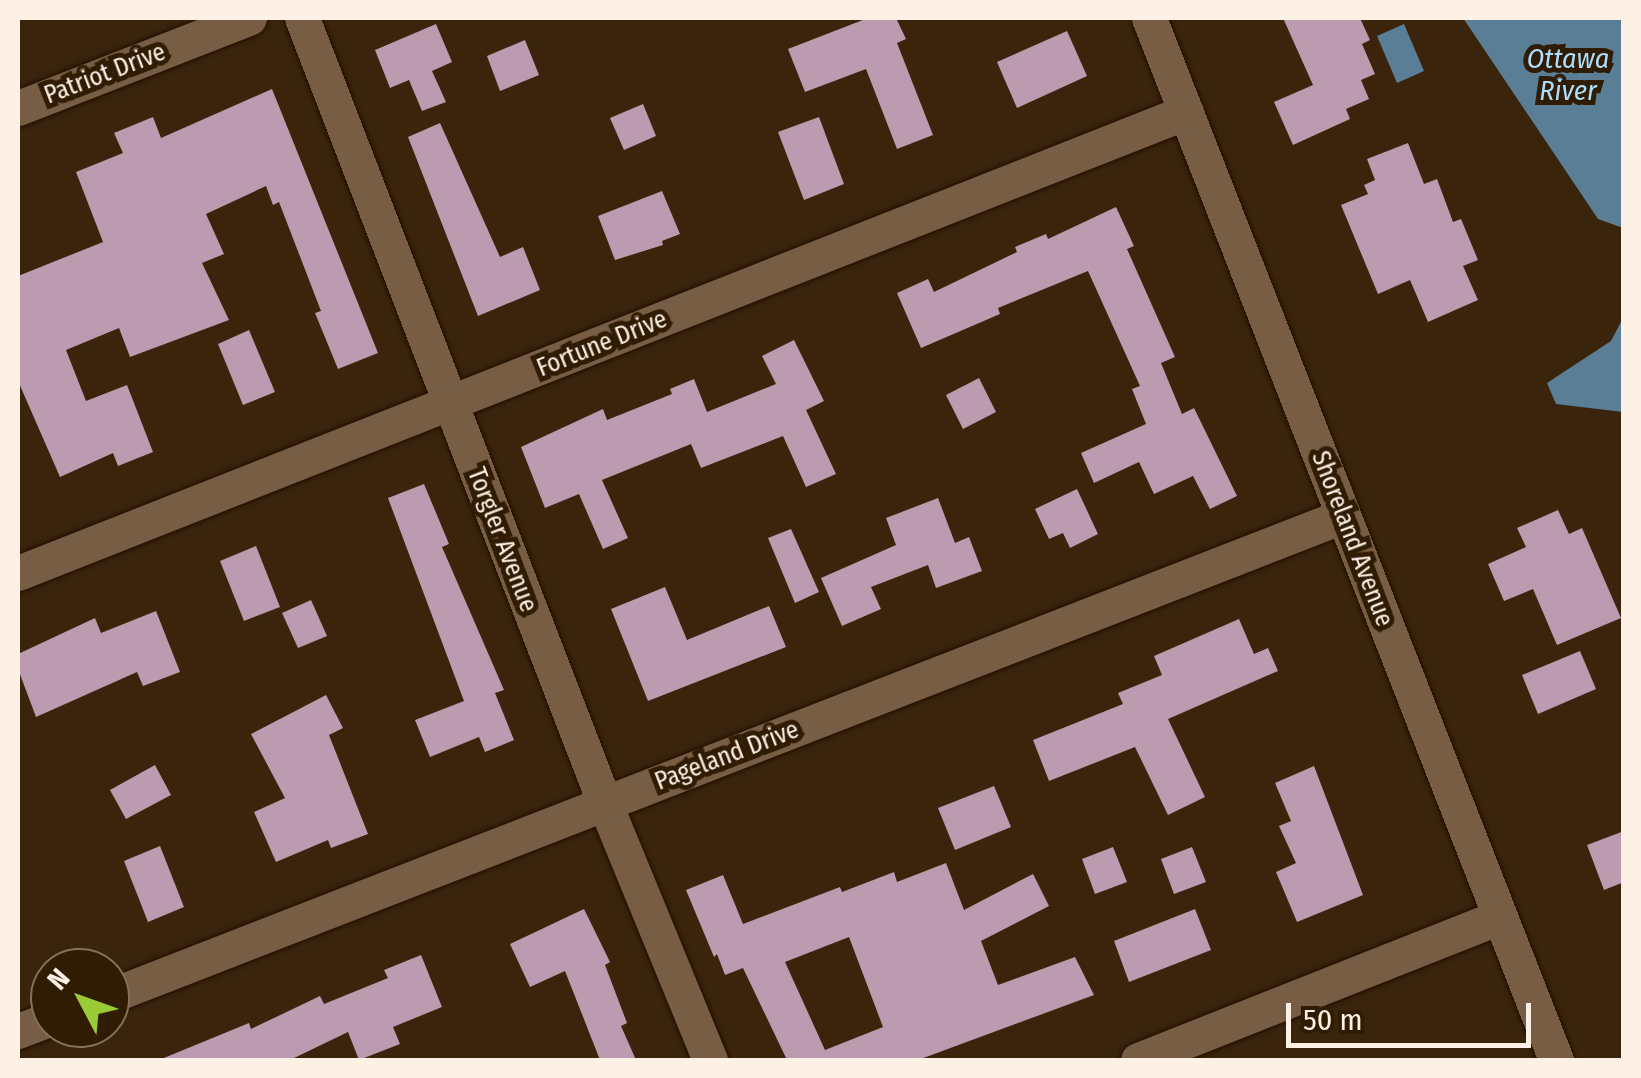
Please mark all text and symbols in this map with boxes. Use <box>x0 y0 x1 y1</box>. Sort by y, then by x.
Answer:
street label: Patriot Drive <box>40 37 170 111</box>
water label: Ottawa River <box>1527 42 1609 108</box>
street label: Fortune Drive <box>533 304 671 384</box>
street label: Shoreland Avenue <box>1305 447 1399 631</box>
street label: Torgler Avenue <box>461 464 543 616</box>
street label: Pageland Drive <box>651 715 803 797</box>
north arrow <box>30 948 130 1048</box>
text: N <box>41 962 76 996</box>
scale bar <box>1291 983 1536 1045</box>
text: 50 m <box>1303 1002 1363 1038</box>

